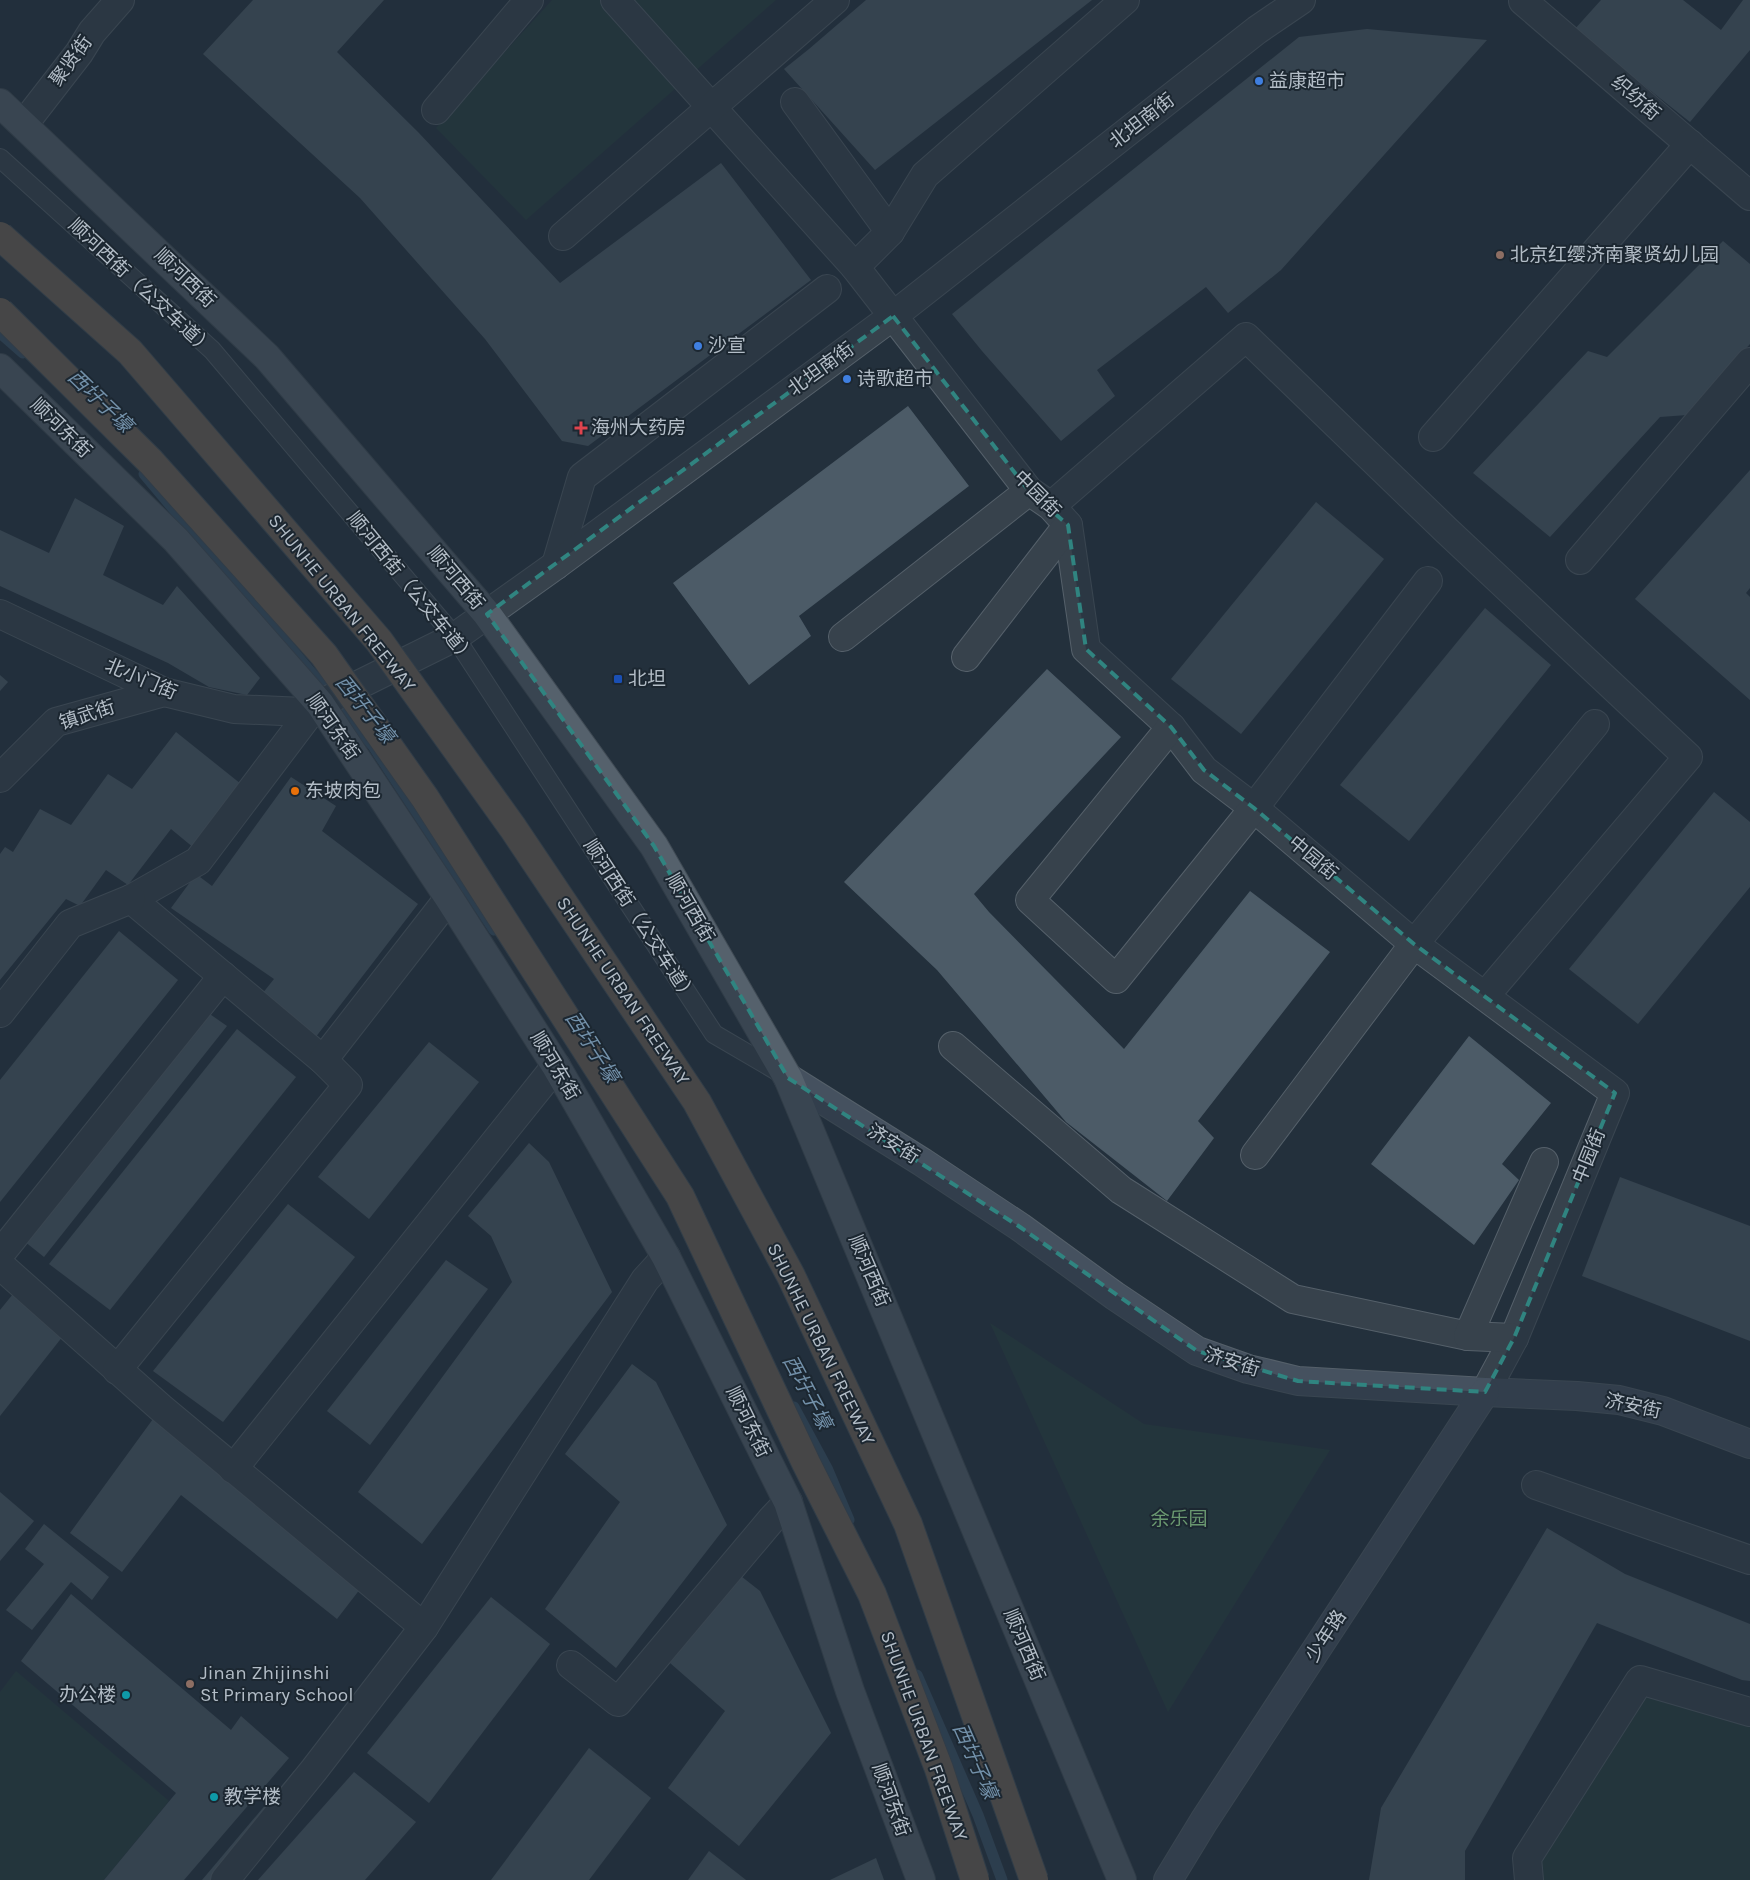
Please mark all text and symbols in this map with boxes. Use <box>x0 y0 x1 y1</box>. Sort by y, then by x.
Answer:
street label: 聚贤街 <box>45 31 97 91</box>
place label: 益康超市 <box>1269 70 1345 92</box>
street label: 织纺街 <box>1607 71 1665 125</box>
marker: 益康超市 <box>1253 75 1265 87</box>
street label: 北坦南街 <box>1105 89 1179 153</box>
street label: 顺河西街（公交车道） <box>64 214 218 360</box>
street label: 顺河西街 <box>150 244 220 312</box>
place label: 北京红缨济南聚贤幼儿园 <box>1510 244 1719 266</box>
marker: 北京红缨济南聚贤幼儿园 <box>1494 249 1506 261</box>
place label: 沙宣 <box>708 335 746 357</box>
street label: 北坦南街 <box>784 338 858 400</box>
marker: 沙宣 <box>692 340 704 352</box>
water label: 西圩子壕 <box>63 365 139 439</box>
place label: 诗歌超市 <box>857 368 933 390</box>
marker: 诗歌超市 <box>841 373 853 385</box>
street label: 顺河东街 <box>26 394 96 462</box>
place label: 海州大药房 <box>591 417 686 439</box>
marker: 海州大药房 <box>575 422 587 434</box>
street label: 中园街 <box>1009 466 1065 522</box>
street label: 顺河西街（公交车道） <box>343 507 479 669</box>
street label: SHUNHE URBAN FREEWAY <box>264 510 421 697</box>
street label: 顺河西街 <box>423 542 489 614</box>
street label: 北小门街 <box>102 654 180 704</box>
place label: 北坦 <box>628 668 666 690</box>
water label: 西圩子壕 <box>331 671 401 750</box>
marker: 北坦 <box>612 673 624 685</box>
street label: 顺河东街 <box>302 690 364 764</box>
street label: 镇武街 <box>56 696 118 734</box>
place label: 东坡肉包 <box>305 780 381 802</box>
marker: 东坡肉包 <box>289 785 301 797</box>
street label: 中园街 <box>1284 831 1342 885</box>
street label: 顺河西街（公交车道） <box>579 835 701 1007</box>
street label: 顺河西街 <box>661 870 719 946</box>
street label: SHUNHE URBAN FREEWAY <box>552 893 694 1090</box>
water label: 西圩子壕 <box>561 1007 625 1089</box>
street label: 顺河东街 <box>526 1028 584 1104</box>
street label: 济安街 <box>863 1120 923 1168</box>
street label: 中园街 <box>1568 1125 1610 1187</box>
street label: 顺河西街 <box>844 1232 894 1310</box>
street label: SHUNHE URBAN FREEWAY <box>762 1239 880 1449</box>
street label: 济安街 <box>1202 1343 1262 1381</box>
water label: 西圩子壕 <box>778 1351 837 1435</box>
street label: 顺河东街 <box>721 1383 775 1461</box>
street label: 济安街 <box>1603 1389 1663 1423</box>
park label: 余乐园 <box>1150 1508 1208 1530</box>
street label: 顺河西街 <box>999 1606 1049 1684</box>
street label: 少年路 <box>1301 1606 1351 1666</box>
street label: SHUNHE URBAN FREEWAY <box>876 1628 972 1845</box>
place label: Jinan Zhijinshi St Primary School <box>200 1662 354 1706</box>
marker: Jinan Zhijinshi St Primary School <box>184 1678 196 1690</box>
place label: 办公楼 <box>59 1684 116 1706</box>
marker: 办公楼 <box>120 1689 132 1701</box>
water label: 西圩子壕 <box>948 1720 1003 1805</box>
street label: 顺河东街 <box>868 1761 914 1839</box>
place label: 教学楼 <box>224 1786 281 1808</box>
marker: 教学楼 <box>208 1791 220 1803</box>

